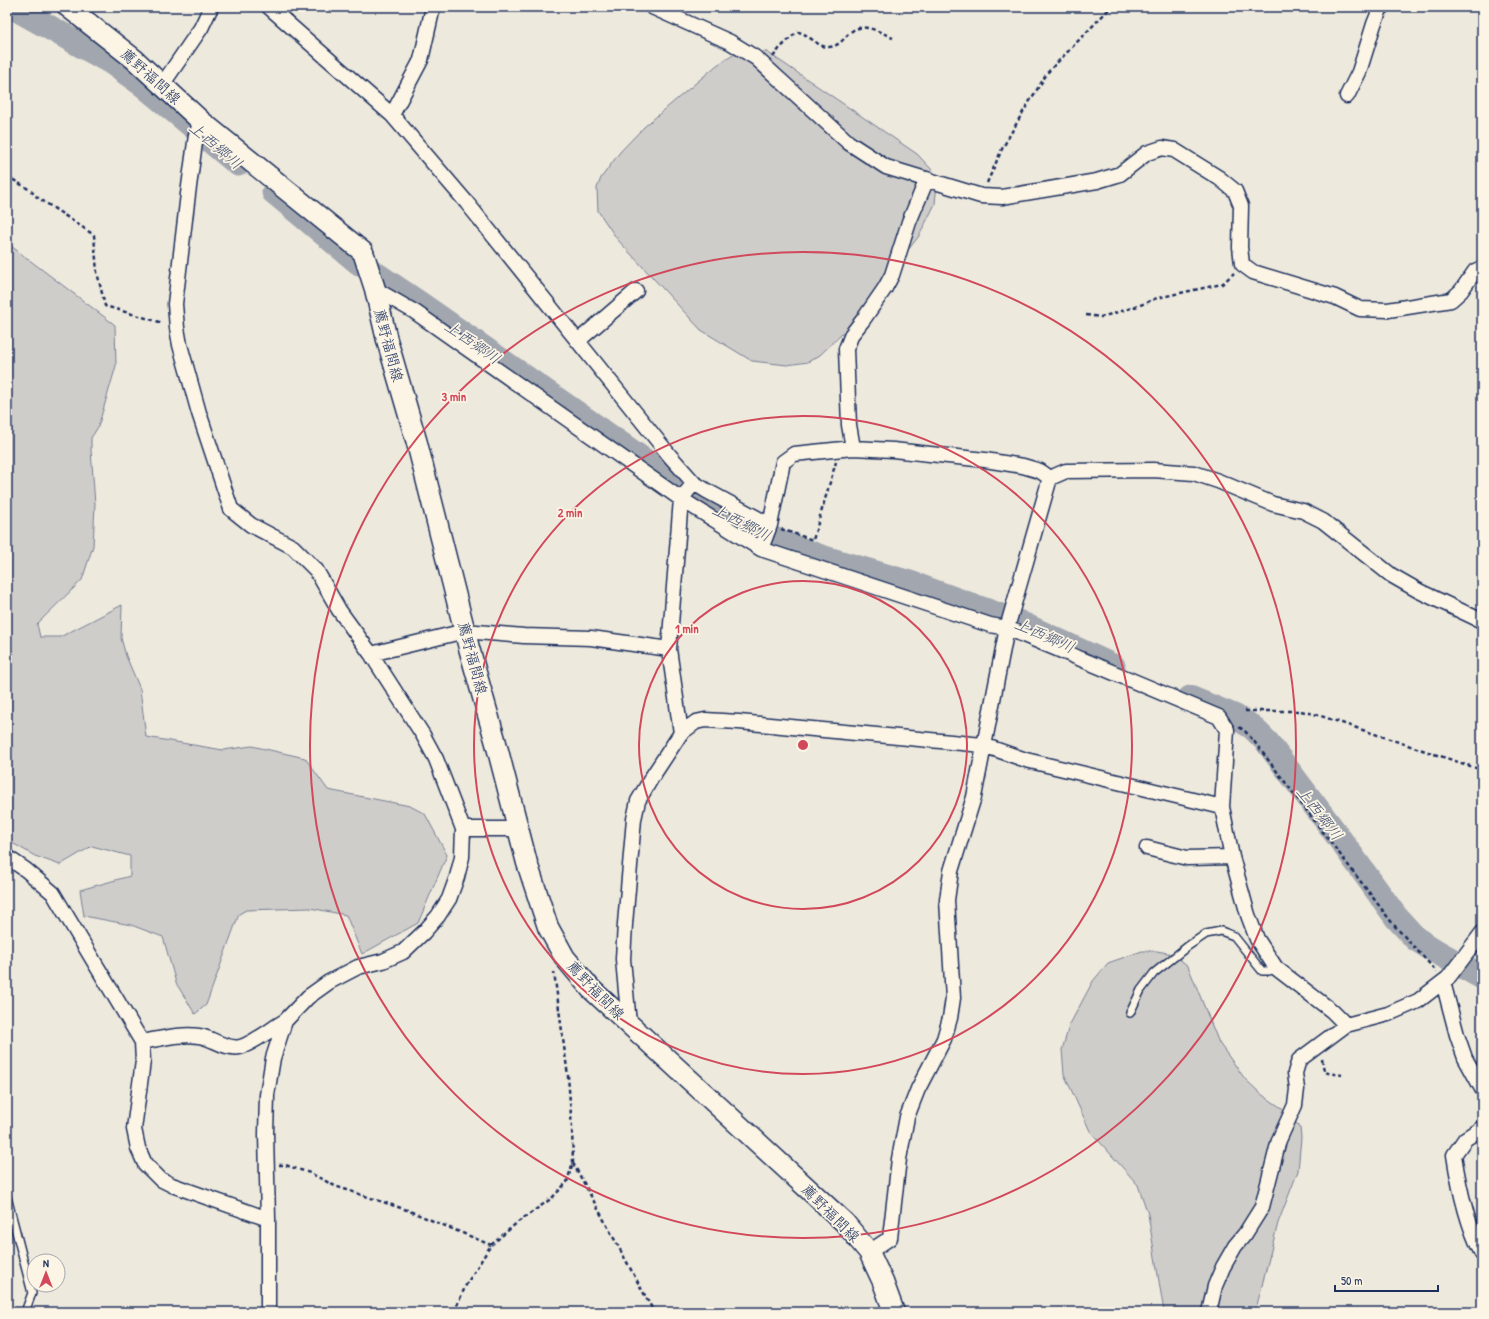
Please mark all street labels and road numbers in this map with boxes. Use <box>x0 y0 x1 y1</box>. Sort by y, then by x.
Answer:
street label: 薦野福間線 <box>116 43 186 109</box>
street label: 薦野福間線 <box>369 306 409 384</box>
street label: 薦野福間線 <box>453 619 493 697</box>
street label: 薦野福間線 <box>562 956 630 1024</box>
street label: 薦野福間線 <box>797 1179 865 1247</box>

